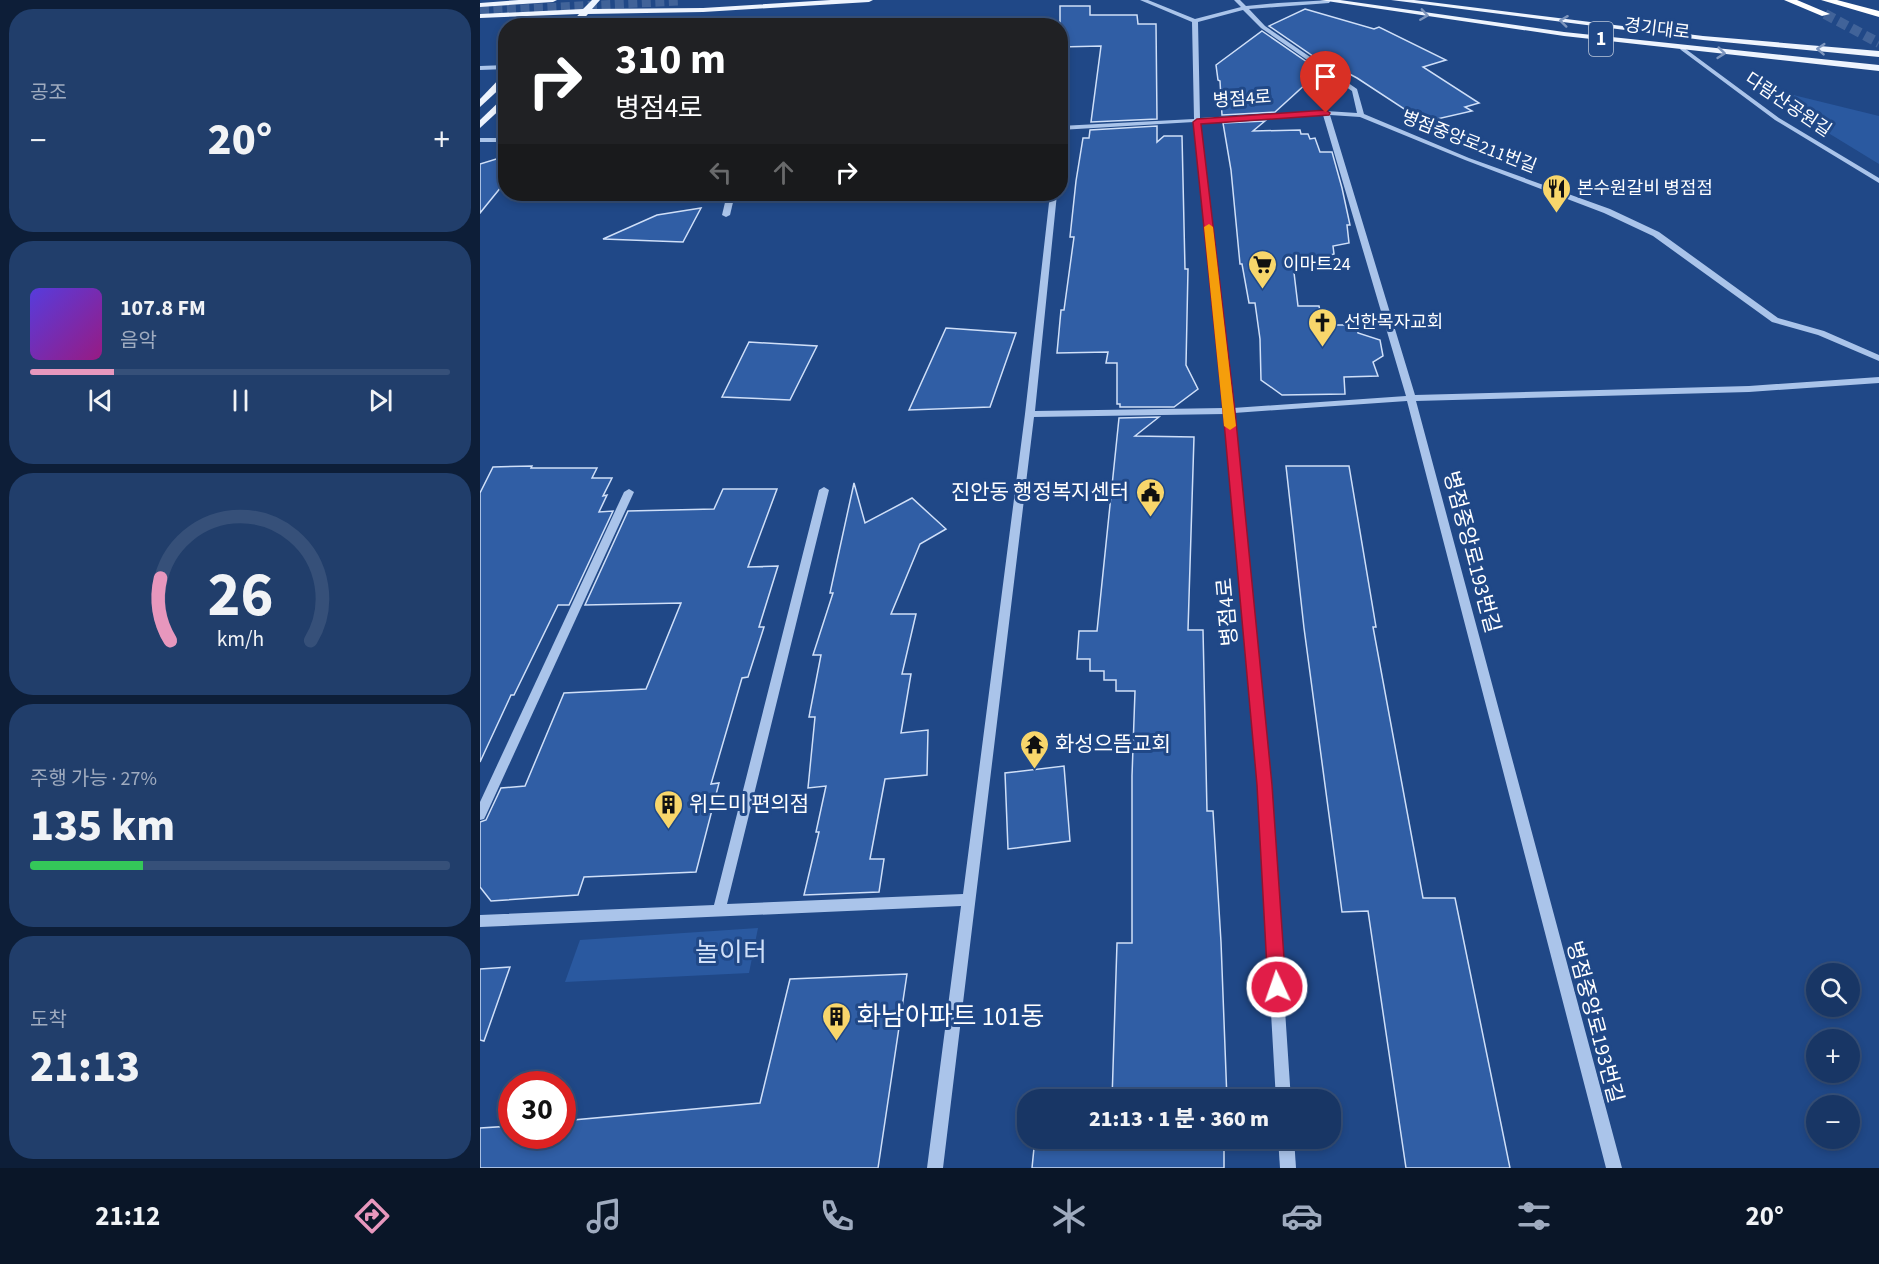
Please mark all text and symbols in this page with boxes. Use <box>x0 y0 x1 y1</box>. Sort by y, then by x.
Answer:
one-way arrow <box>1419 8 1428 20</box>
street label: 경기대로 <box>1623 13 1691 45</box>
one-way arrow <box>1560 15 1569 28</box>
road number: 1 <box>1589 22 1613 56</box>
text: 310 m <box>615 30 726 90</box>
icon: right <box>516 42 594 120</box>
one-way arrow <box>1816 43 1825 56</box>
one-way arrow <box>1717 46 1726 59</box>
pin <box>1300 51 1351 113</box>
icon: arrive <box>1309 60 1342 93</box>
street label: 다람산공원길 <box>1740 67 1836 143</box>
text: 공조 <box>30 79 67 107</box>
street label: 병점4로 <box>1212 84 1272 114</box>
text: 병점4로 <box>615 89 703 128</box>
street label: 병점중앙로211번길 <box>1398 105 1540 179</box>
text: 20° <box>208 108 272 172</box>
text: − <box>30 117 46 164</box>
text: + <box>434 117 450 164</box>
icon: left <box>704 156 737 189</box>
icon: ahead <box>767 156 800 189</box>
icon: right <box>830 156 863 189</box>
restaurant icon: 본수원갈비 병점점 <box>1540 172 1572 214</box>
place label: 본수원갈비 병점점 <box>1577 176 1713 201</box>
supermarket icon: 이마트24 <box>1246 248 1278 290</box>
place label: 이마트24 <box>1283 252 1351 277</box>
text: 107.8 FM <box>120 292 206 324</box>
church icon: 선한목자교회 <box>1307 306 1339 348</box>
place label: 선한목자교회 <box>1344 310 1443 335</box>
text: 음악 <box>120 327 157 355</box>
icon: previous <box>84 384 117 417</box>
icon: pause <box>224 384 257 417</box>
icon: next <box>364 384 397 417</box>
street label: 병점중앙로193번길 <box>1436 468 1508 636</box>
public building icon: 진안동 행정복지센터 <box>1134 476 1166 518</box>
place label: 진안동 행정복지센터 <box>951 477 1129 507</box>
text: 26 <box>207 551 273 640</box>
street label: 병점4로 <box>1209 577 1245 647</box>
text: km/h <box>216 624 264 655</box>
temple icon: 화성으뜸교회 <box>1018 728 1050 770</box>
place label: 화성으뜸교회 <box>1055 729 1171 759</box>
text: 주행 가능 · 27% <box>30 765 157 793</box>
building icon: 위드미 편의점 <box>652 788 684 830</box>
place label: 위드미 편의점 <box>689 789 809 819</box>
text: 135 km <box>30 794 175 858</box>
park label: 놀이터 <box>695 934 767 971</box>
street label: 병점중앙로193번길 <box>1559 938 1631 1106</box>
position arrow <box>1245 955 1309 1019</box>
map controls <box>1806 963 1860 1149</box>
button: search <box>1806 963 1860 1017</box>
place label: 화남아파트 101동 <box>857 998 1045 1035</box>
building icon: 화남아파트 101동 <box>820 1000 852 1042</box>
text: 도착 <box>30 1006 67 1034</box>
button: + <box>1806 1029 1860 1083</box>
text: 21:13 <box>30 1035 140 1099</box>
speed limit sign: 30 <box>498 1071 576 1149</box>
button: − <box>1806 1095 1860 1149</box>
text: 21:13 · 1 분 · 360 m <box>1089 1103 1269 1135</box>
icon: directions <box>351 1195 393 1237</box>
icon: music <box>583 1195 625 1237</box>
icon: phone <box>816 1195 858 1237</box>
icon: climate <box>1048 1195 1090 1237</box>
icon: car <box>1281 1195 1323 1237</box>
icon: filters <box>1513 1195 1555 1237</box>
text: 21:12 <box>95 1197 160 1236</box>
text: 20° <box>1745 1197 1784 1236</box>

